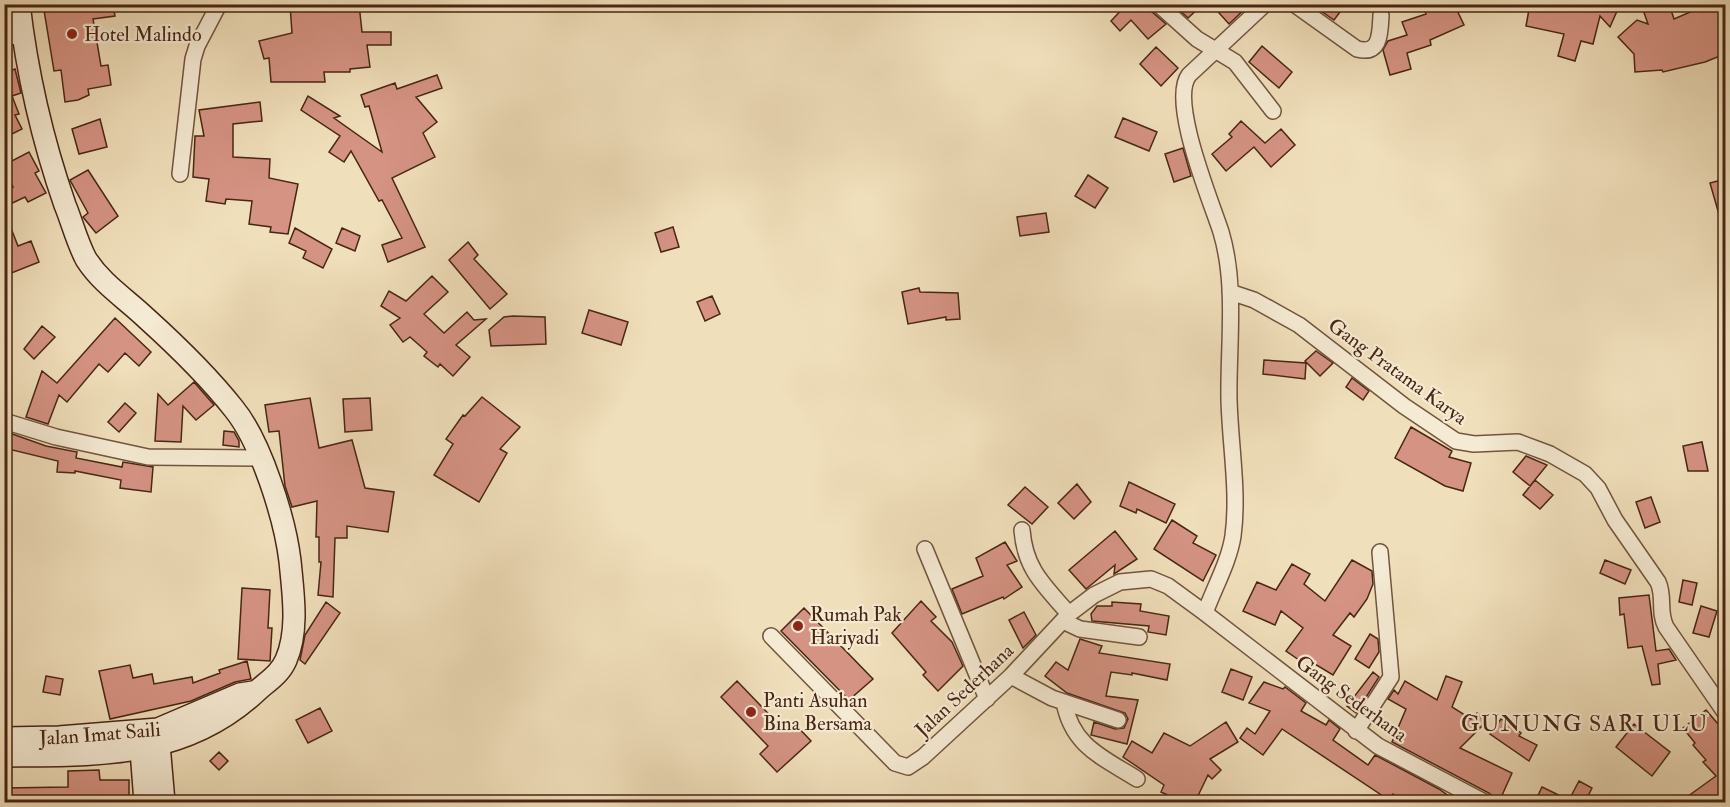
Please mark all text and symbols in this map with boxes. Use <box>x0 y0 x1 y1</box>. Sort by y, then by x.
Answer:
place label: Hotel Malindo <box>84 22 202 47</box>
marker: Hotel Malindo <box>65 27 79 41</box>
street label: Gang Pratama Karya <box>1323 313 1473 431</box>
place label: Rumah Pak Hariyadi <box>810 602 902 650</box>
marker: Rumah Pak Hariyadi <box>791 619 805 633</box>
street label: Jalan Sederhana <box>909 638 1020 743</box>
street label: Gang Sederhana <box>1291 650 1413 748</box>
place label: Panti Asuhan Bina Bersama <box>763 688 873 736</box>
marker: Panti Asuhan Bina Bersama <box>744 705 758 719</box>
district label: GUNUNG SARI ULU <box>1461 710 1709 738</box>
street label: Jalan Imat Saili <box>38 717 161 750</box>

